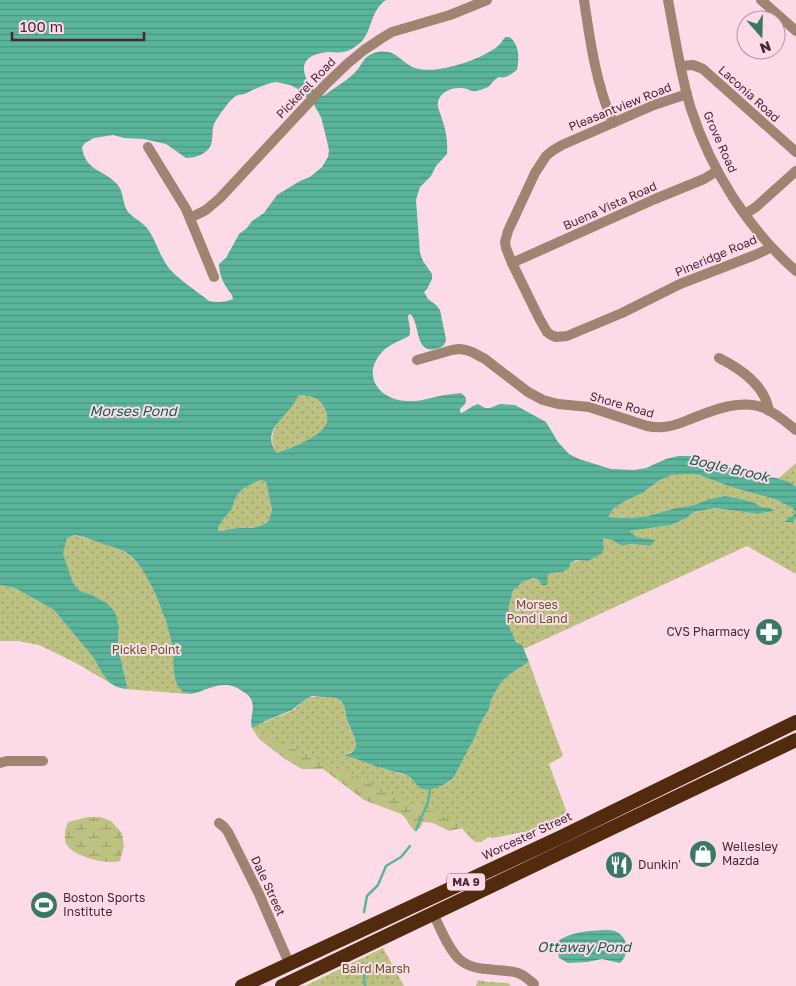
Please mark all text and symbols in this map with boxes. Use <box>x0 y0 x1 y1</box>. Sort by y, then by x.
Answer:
scale bar <box>12 10 145 42</box>
north arrow <box>736 10 786 60</box>
text: 100 m <box>20 17 63 35</box>
text: N <box>758 38 774 57</box>
street label: Pickerel Road <box>273 54 338 121</box>
street label: Laconia Road <box>716 62 783 125</box>
street label: Pleasantview Road <box>566 79 673 134</box>
street label: Grove Road <box>700 109 741 175</box>
street label: Buena Vista Road <box>561 178 659 233</box>
street label: Pineridge Road <box>673 232 759 280</box>
street label: Shore Road <box>588 388 656 421</box>
water label: Morses Pond <box>89 402 178 419</box>
water label: Bogle Brook <box>687 450 773 485</box>
park label: Morses Pond Land <box>506 597 568 626</box>
pharmacy icon: CVS Pharmacy <box>754 617 784 647</box>
place label: CVS Pharmacy <box>666 624 750 639</box>
park label: Pickle Point <box>112 642 180 657</box>
street label: Worcester Street <box>479 808 574 863</box>
shop icon: Wellesley Mazda <box>688 839 718 869</box>
place label: Wellesley Mazda <box>722 839 778 868</box>
restaurant icon: Dunkin' <box>604 850 634 880</box>
street label: Dale Street <box>248 853 289 918</box>
place label: Dunkin' <box>638 857 681 872</box>
road number: MA 9 <box>447 874 485 890</box>
sports icon: Boston Sports Institute <box>29 890 59 920</box>
place label: Boston Sports Institute <box>63 890 145 919</box>
water label: Ottaway Pond <box>537 938 632 955</box>
park label: Baird Marsh <box>342 961 410 976</box>

